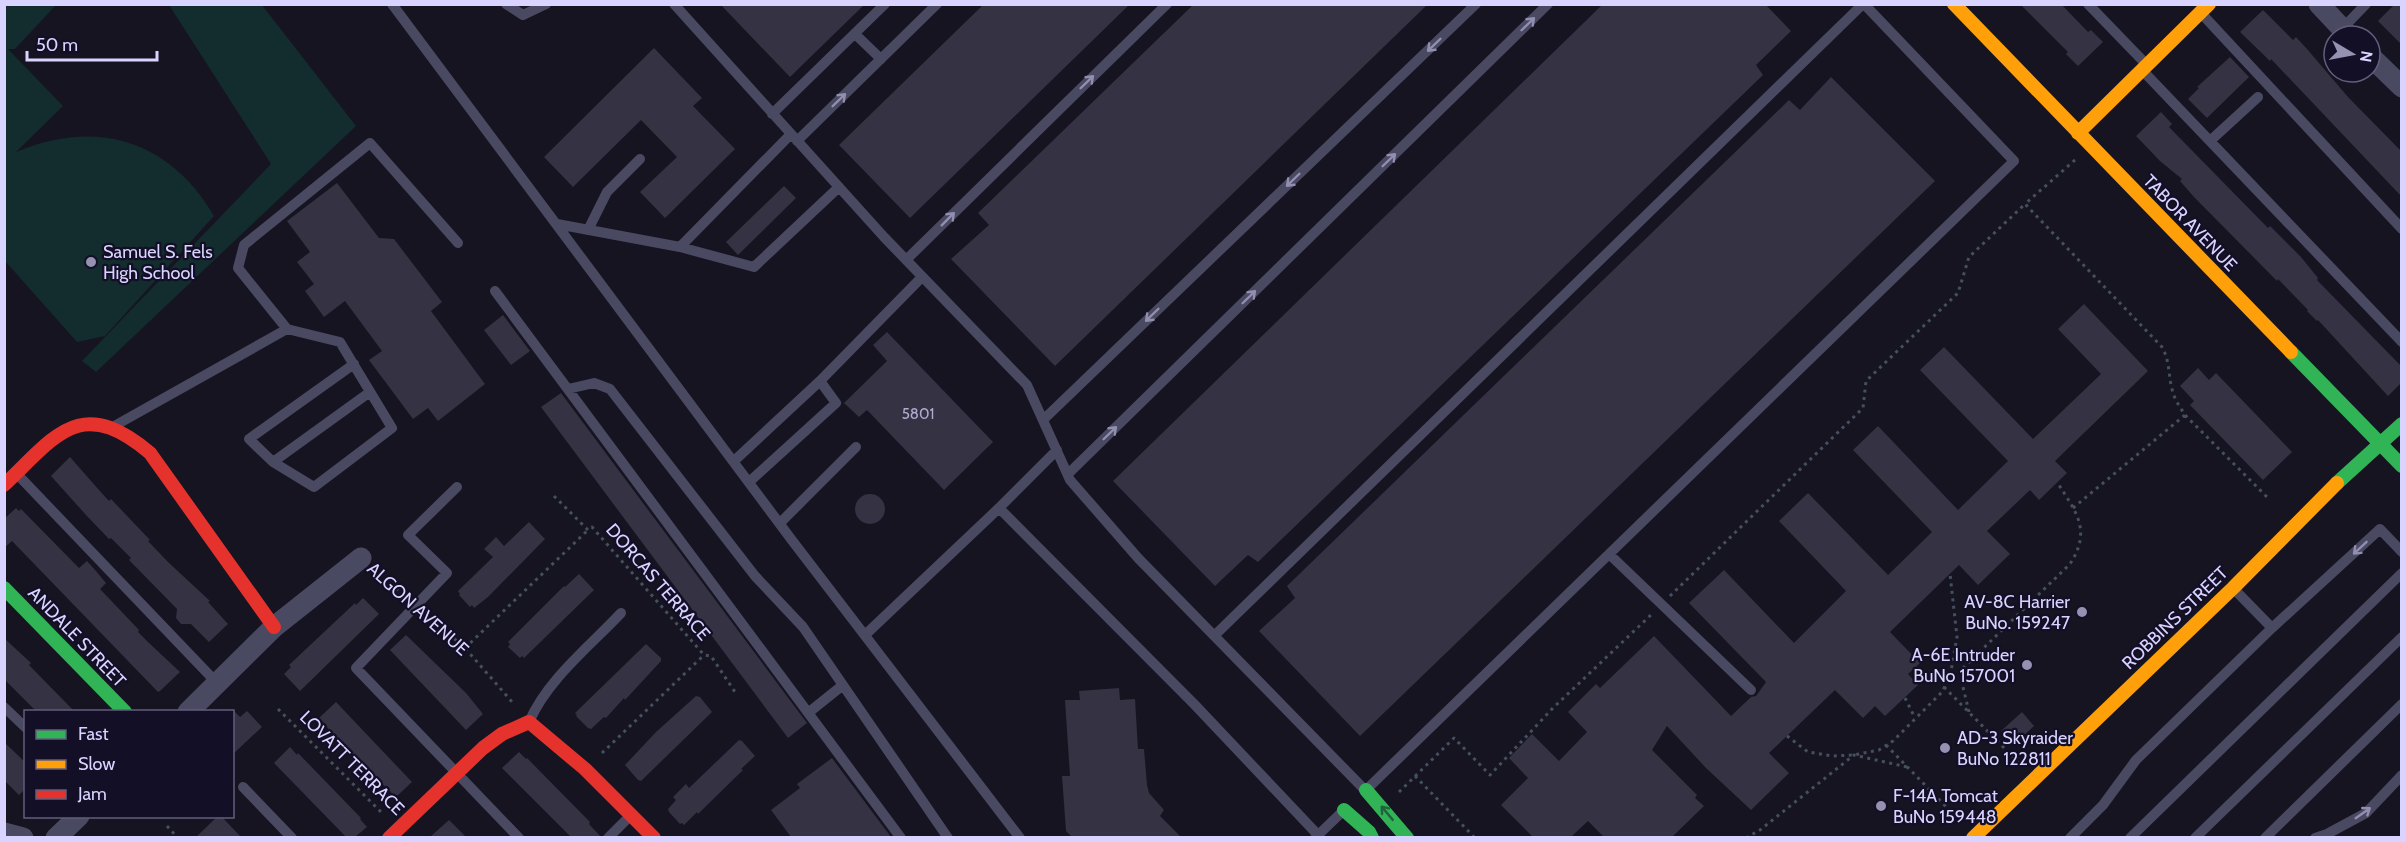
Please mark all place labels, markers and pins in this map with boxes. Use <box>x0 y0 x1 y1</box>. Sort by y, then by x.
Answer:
place label: Samuel S. Fels High School <box>103 241 213 284</box>
marker: Samuel S. Fels High School <box>84 255 98 269</box>
place label: AV-8C Harrier BuNo. 159247 <box>1964 591 2070 634</box>
marker: AV-8C Harrier BuNo. 159247 <box>2075 605 2089 619</box>
place label: A-6E Intruder BuNo 157001 <box>1912 644 2015 687</box>
marker: A-6E Intruder BuNo 157001 <box>2020 658 2034 672</box>
place label: AD-3 Skyraider BuNo 122811 <box>1957 727 2073 770</box>
marker: AD-3 Skyraider BuNo 122811 <box>1938 741 1952 755</box>
place label: F-14A Tomcat BuNo 159448 <box>1893 785 1998 828</box>
marker: F-14A Tomcat BuNo 159448 <box>1874 799 1888 813</box>

